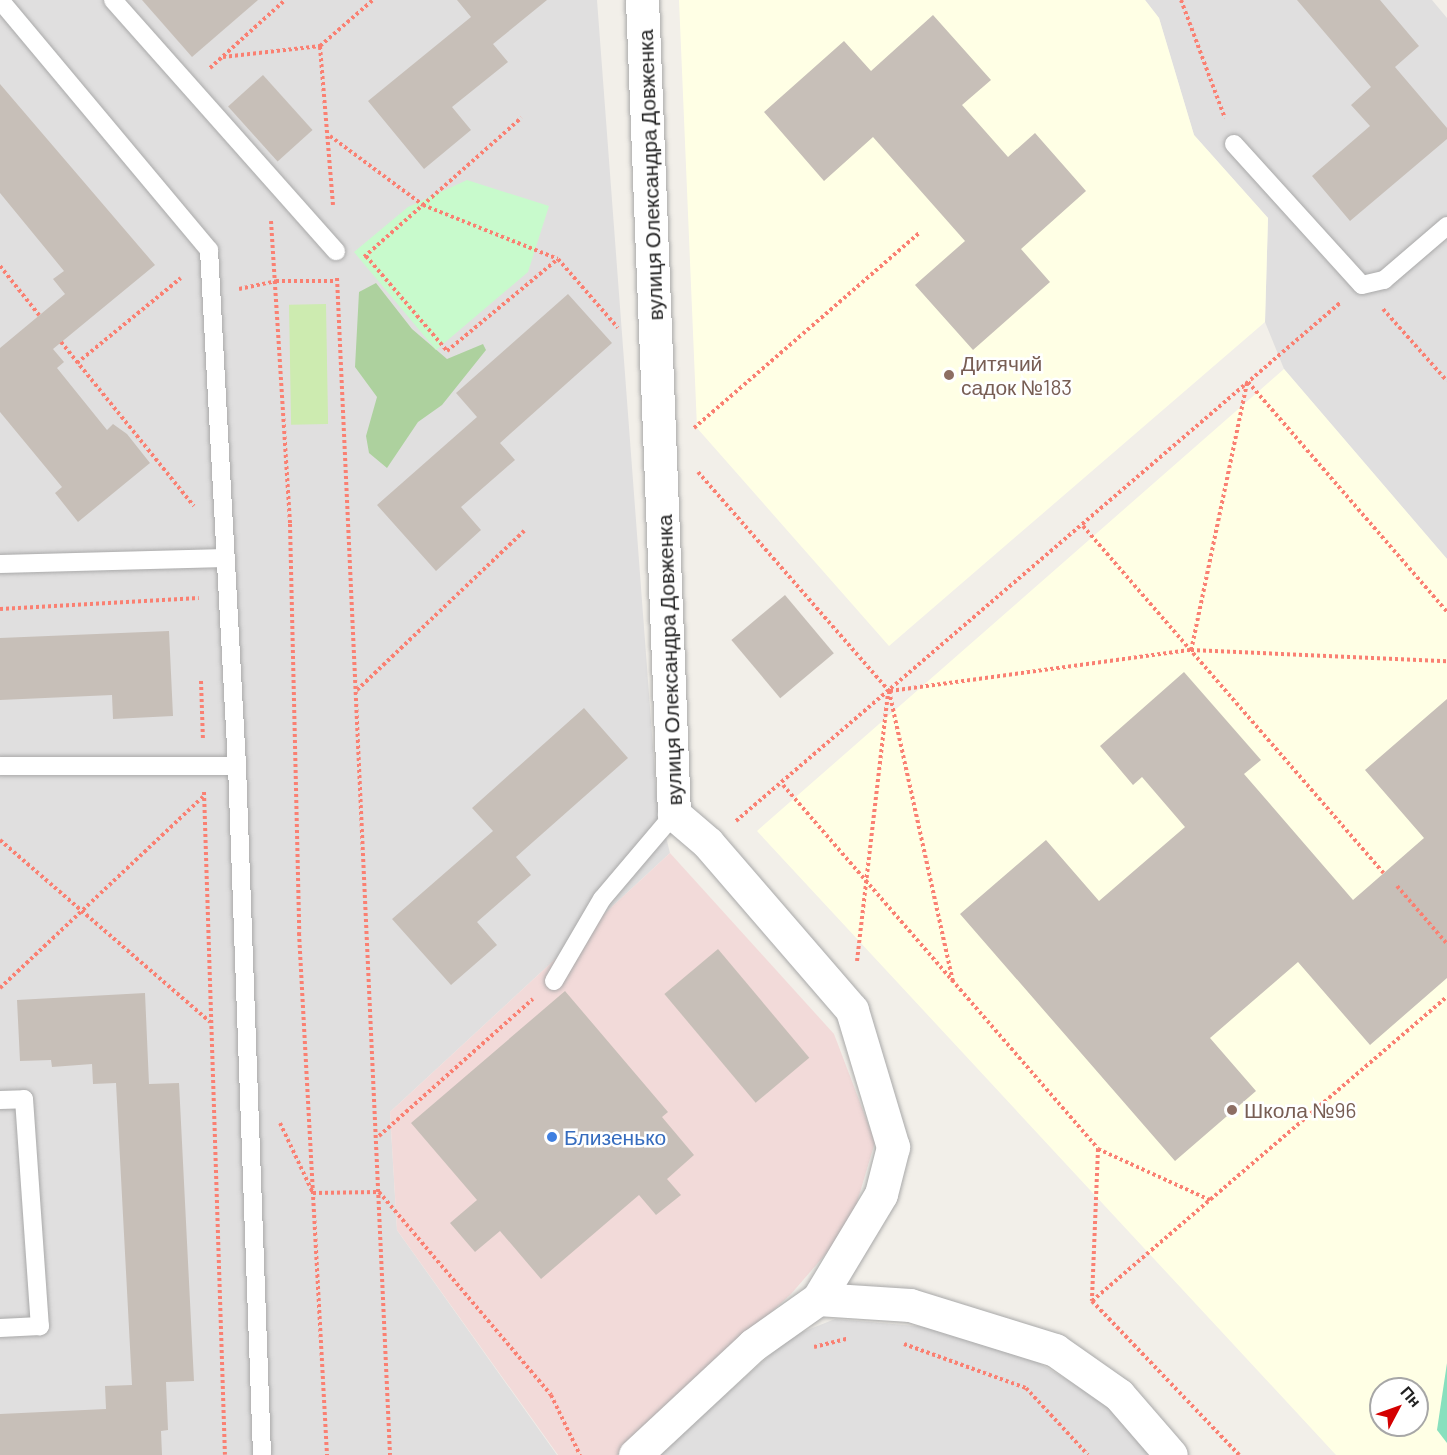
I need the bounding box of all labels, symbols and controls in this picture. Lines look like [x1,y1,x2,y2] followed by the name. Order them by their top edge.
[632,29,668,321] street label: вулиця Олександра Довженка
[961,350,1072,400] place label: Дитячий садок №183
[942,368,956,382] marker: Дитячий садок №183
[651,514,687,806] street label: вулиця Олександра Довженка
[1244,1097,1356,1123] place label: Школа №96
[1225,1103,1239,1117] marker: Школа №96
[564,1124,666,1150] place label: Близенько
[545,1130,559,1144] marker: Близенько
[1369,1377,1429,1437] north arrow
[1397,1382,1426,1410] text: Пн

